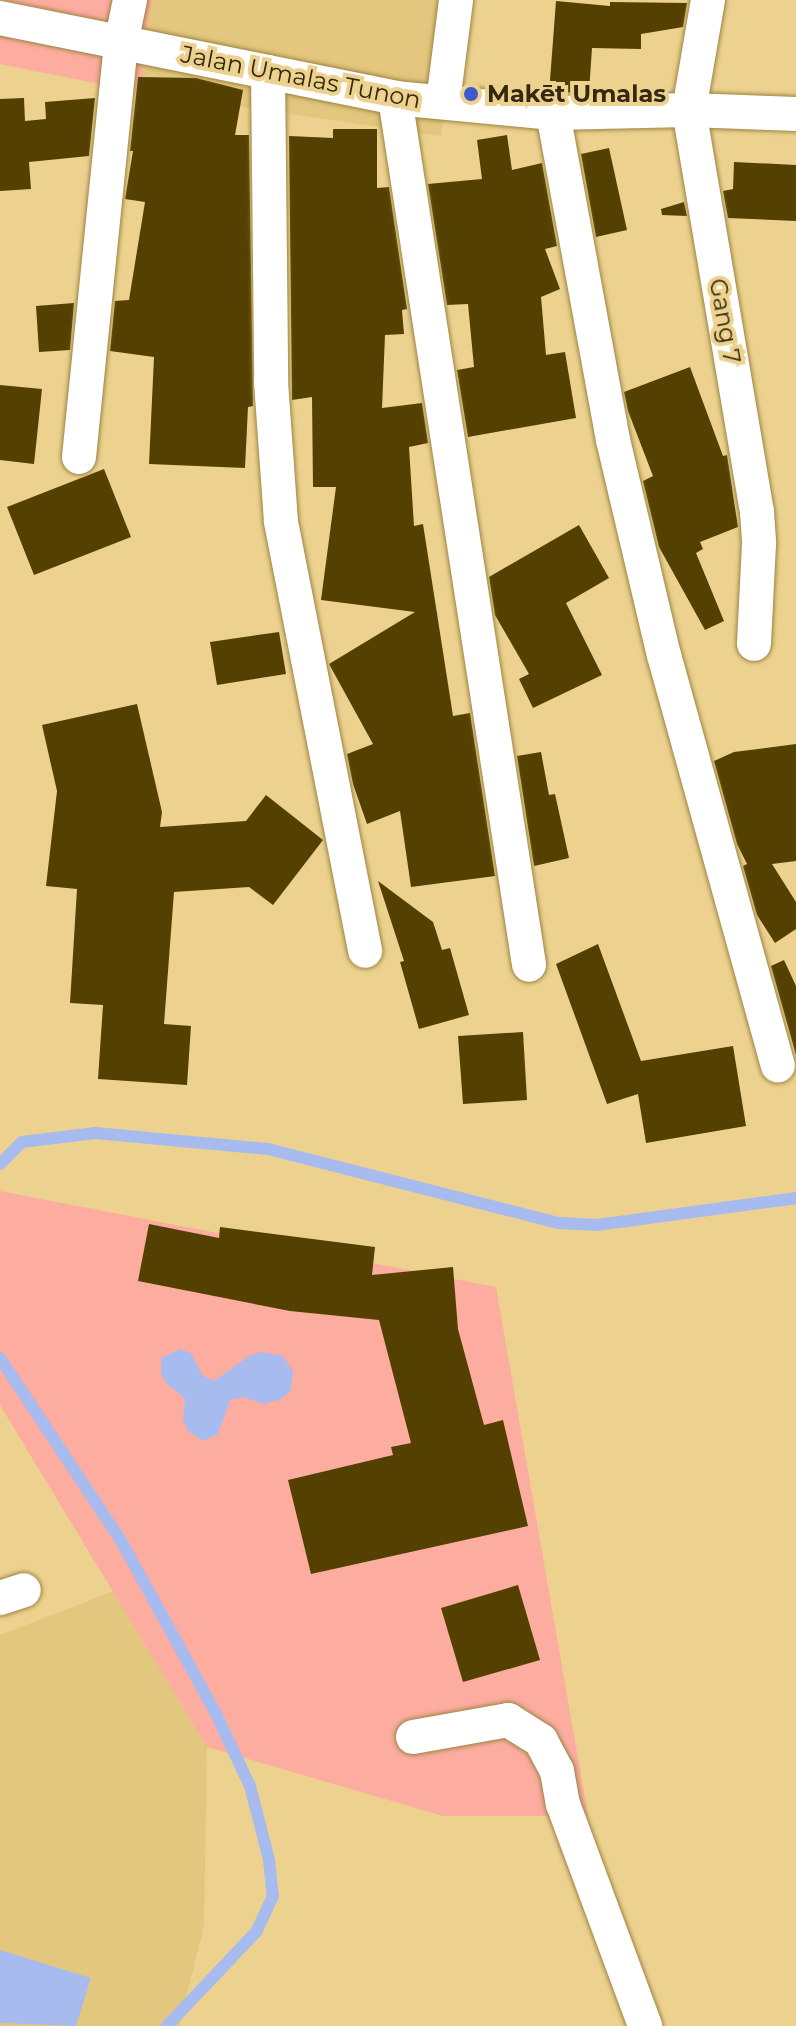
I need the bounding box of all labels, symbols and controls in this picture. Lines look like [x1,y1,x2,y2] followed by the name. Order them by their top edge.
[179,40,423,114] street label: Jalan Umalas Tunon
[487,80,666,108] place label: Makēt Umalas
[462,85,480,103] marker: Makēt Umalas
[703,276,747,366] street label: Gang 7

